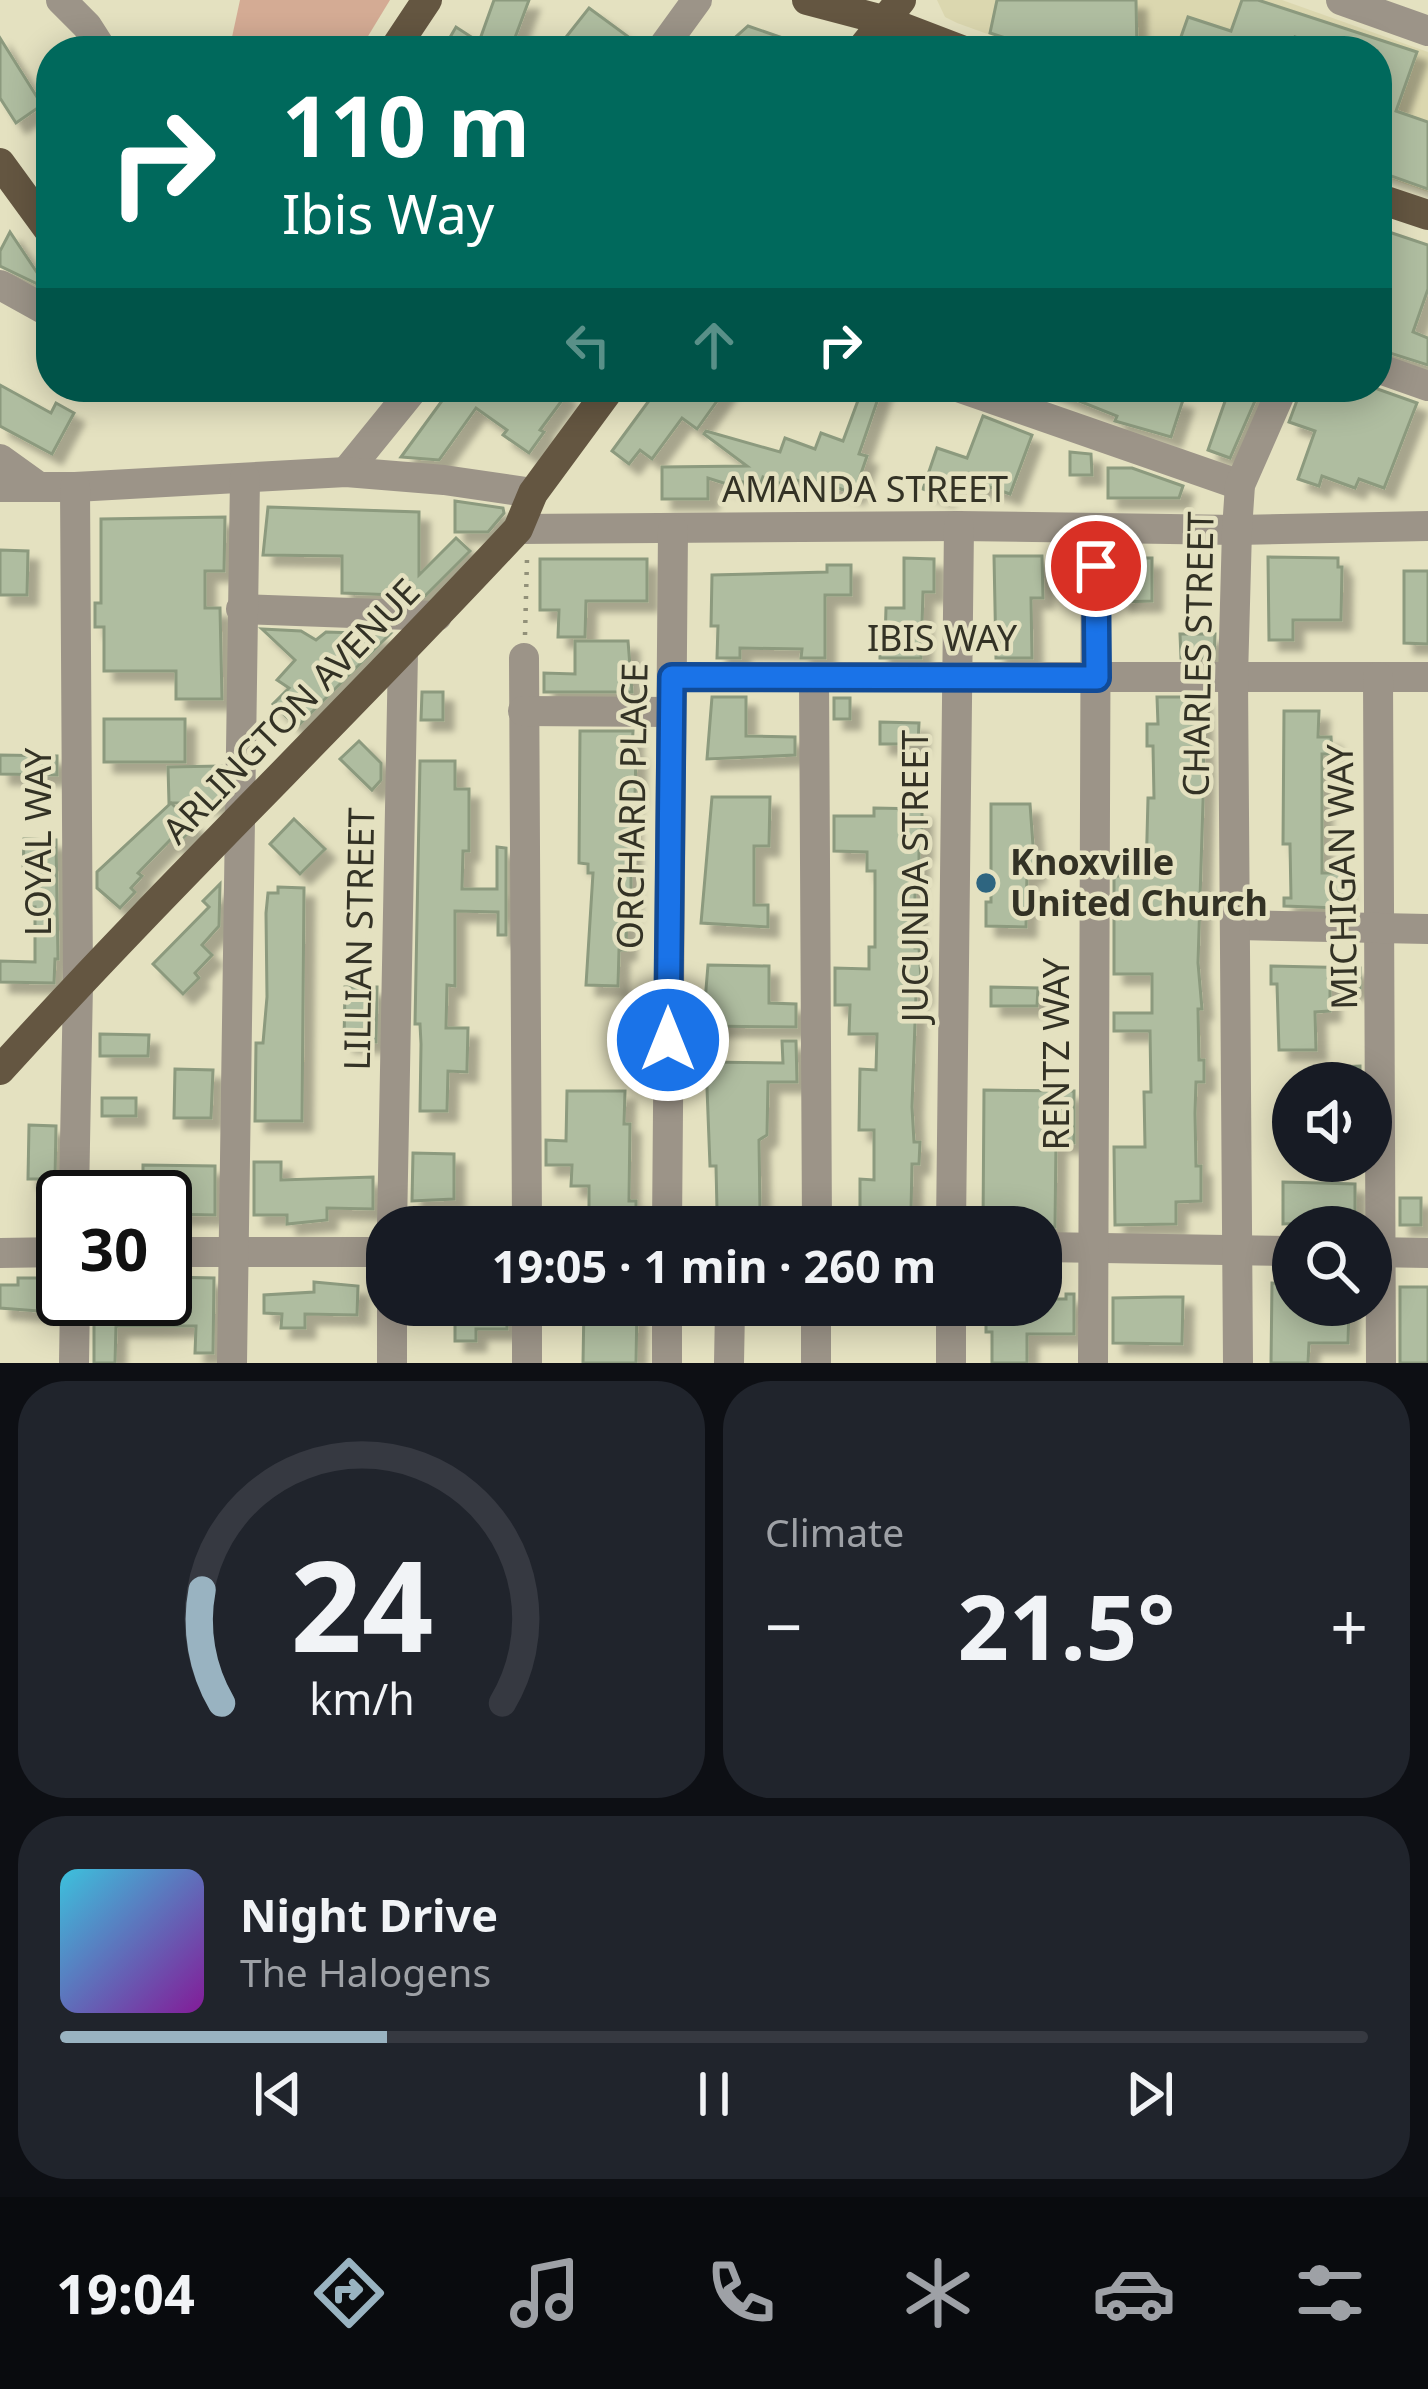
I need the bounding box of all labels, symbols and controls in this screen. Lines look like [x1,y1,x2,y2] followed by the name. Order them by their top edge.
[282,67,530,182] text: 110 m
[84,84,240,240] icon: right
[282,176,494,250] text: Ibis Way
[555,312,621,378] icon: left
[681,312,747,378] icon: ahead
[807,312,873,378] icon: right
[722,464,1008,513] street label: AMANDA STREET
[1171,511,1224,797] street label: CHARLES STREET
[1045,515,1147,617] pin
[1063,533,1129,599] icon: arrive
[151,567,430,854] street label: ARLINGTON AVENUE
[867,613,1018,662] street label: IBIS WAY
[605,662,658,950] street label: ORCHARD PLACE
[890,730,939,1025] street label: JUCUNDA STREET
[1315,743,1368,1010] street label: MICHIGAN WAY
[13,747,62,936] street label: LOYAL WAY
[332,807,385,1071] street label: LILLIAN STREET
[1010,837,1268,927] place label: Knoxville United Church
[973,870,999,896] marker: Knoxville United Church
[1031,957,1080,1151] street label: RENTZ WAY
[605,977,731,1103] position arrow
[1272,1062,1392,1326] map controls
[1272,1062,1392,1182] button: sound
[36,1170,192,1326] speed limit sign: 30
[1272,1206,1392,1326] button: search
[492,1235,936,1296] text: 19:05 · 1 min · 260 m
[765,1505,904,1558] text: Climate
[290,1519,433,1689] text: 24
[958,1564,1175,1686] text: 21.5°
[765,1580,803,1670] text: −
[1330,1580,1368,1670] text: +
[309,1668,414,1727] text: km/h
[240,1884,498,1945] text: Night Drive
[240,1945,491,1998] text: The Halogens
[245,2061,311,2127] icon: previous
[681,2061,747,2127] icon: pause
[1117,2061,1183,2127] icon: next
[307,2251,391,2335] icon: directions
[503,2251,587,2335] icon: music
[699,2251,783,2335] icon: phone
[896,2251,980,2335] icon: climate
[1092,2251,1176,2335] icon: car
[1288,2251,1372,2335] icon: filters
[56,2256,195,2330] text: 19:04

